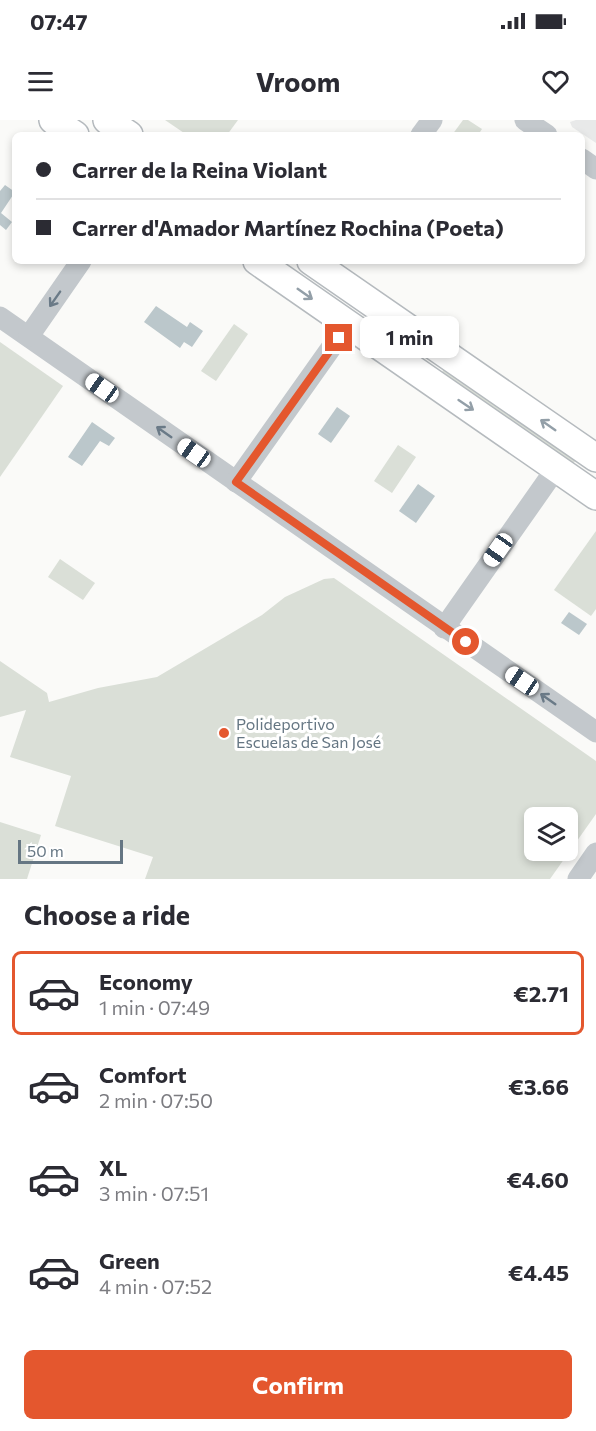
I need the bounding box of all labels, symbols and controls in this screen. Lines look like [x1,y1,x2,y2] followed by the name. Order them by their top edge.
[30,8,87,35] text: 07:47
[24,65,57,98] icon: menu
[256,65,340,98] text: Vroom
[539,65,572,98] icon: heart
[72,156,327,183] text: Carrer de la Reina Violant
[72,214,504,241] text: Carrer d'Amador Martínez Rochina (Poeta)
[296,288,313,300] one-way arrow
[49,290,61,306] one-way arrow
[360,317,459,359] callout: 1 min
[325,324,352,351] route end
[386,325,433,349] text: 1 min
[82,370,122,406] car
[457,399,473,411] one-way arrow
[540,419,557,431] one-way arrow
[156,426,172,438] one-way arrow
[174,435,214,471] car
[480,530,516,570] car
[452,628,479,655] route start
[502,663,542,699] car
[540,693,556,705] one-way arrow
[236,714,381,751] place label: Polideportivo Escuelas de San José
[217,726,231,740] marker: Polideportivo Escuelas de San José
[524,807,578,861] map controls
[524,807,578,861] button: layers
[18,837,123,864] scale bar
[27,841,64,860] text: 50 m
[24,898,190,931] text: Choose a ride
[27,966,81,1020] icon: car
[99,968,193,995] text: Economy
[513,980,569,1007] text: €2.71
[99,995,210,1019] text: 1 min · 07:49
[27,1059,81,1113] icon: car
[99,1061,187,1088] text: Comfort
[508,1073,569,1100] text: €3.66
[99,1088,213,1112] text: 2 min · 07:50
[27,1152,81,1206] icon: car
[99,1154,127,1181] text: XL
[506,1166,569,1193] text: €4.60
[99,1181,209,1205] text: 3 min · 07:51
[27,1245,81,1299] icon: car
[99,1247,160,1274] text: Green
[508,1259,569,1286] text: €4.45
[99,1274,212,1298] text: 4 min · 07:52
[24,1350,572,1419] button: Confirm

